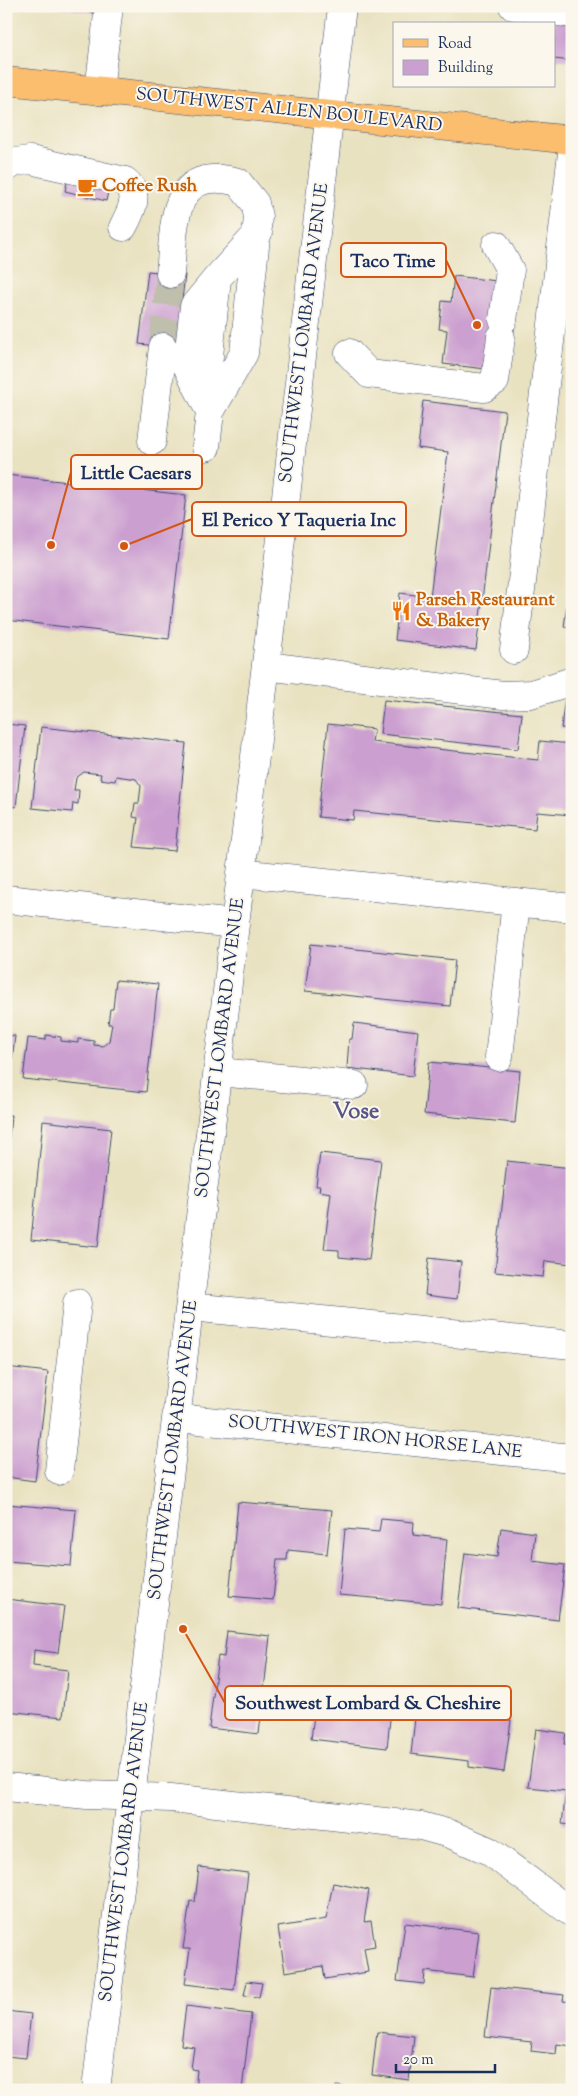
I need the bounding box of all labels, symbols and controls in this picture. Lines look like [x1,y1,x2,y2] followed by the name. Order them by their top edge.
[393,22,556,88] legend
[438,34,472,55] text: Road
[438,58,493,79] text: Building
[135,82,443,140] street label: SOUTHWEST ALLEN BOULEVARD
[102,174,198,200] place label: Coffee Rush
[76,176,98,198] cafe icon: Coffee Rush
[274,181,336,484] street label: SOUTHWEST LOMBARD AVENUE
[341,243,446,277] callout: Taco Time
[350,249,436,276] text: Taco Time
[71,455,202,489] callout: Little Caesars
[81,461,192,488] text: Little Caesars
[192,502,406,536] callout: El Perico Y Taqueria Inc
[202,508,397,535] text: El Perico Y Taqueria Inc
[416,588,555,635] place label: Parseh Restaurant & Bakery
[390,600,412,622] restaurant icon: Parseh Restaurant & Bakery
[190,896,252,1199] street label: SOUTHWEST LOMBARD AVENUE
[333,1097,379,1129] district label: Vose
[143,1298,205,1601] street label: SOUTHWEST LOMBARD AVENUE
[227,1410,524,1466] street label: SOUTHWEST IRON HORSE LANE
[225,1686,511,1720] callout: Southwest Lombard & Cheshire
[235,1691,501,1718] text: Southwest Lombard & Cheshire
[94,1700,156,2003] street label: SOUTHWEST LOMBARD AVENUE
[396,2041,494,2073] scale bar
[403,2050,434,2071] text: 20 m

